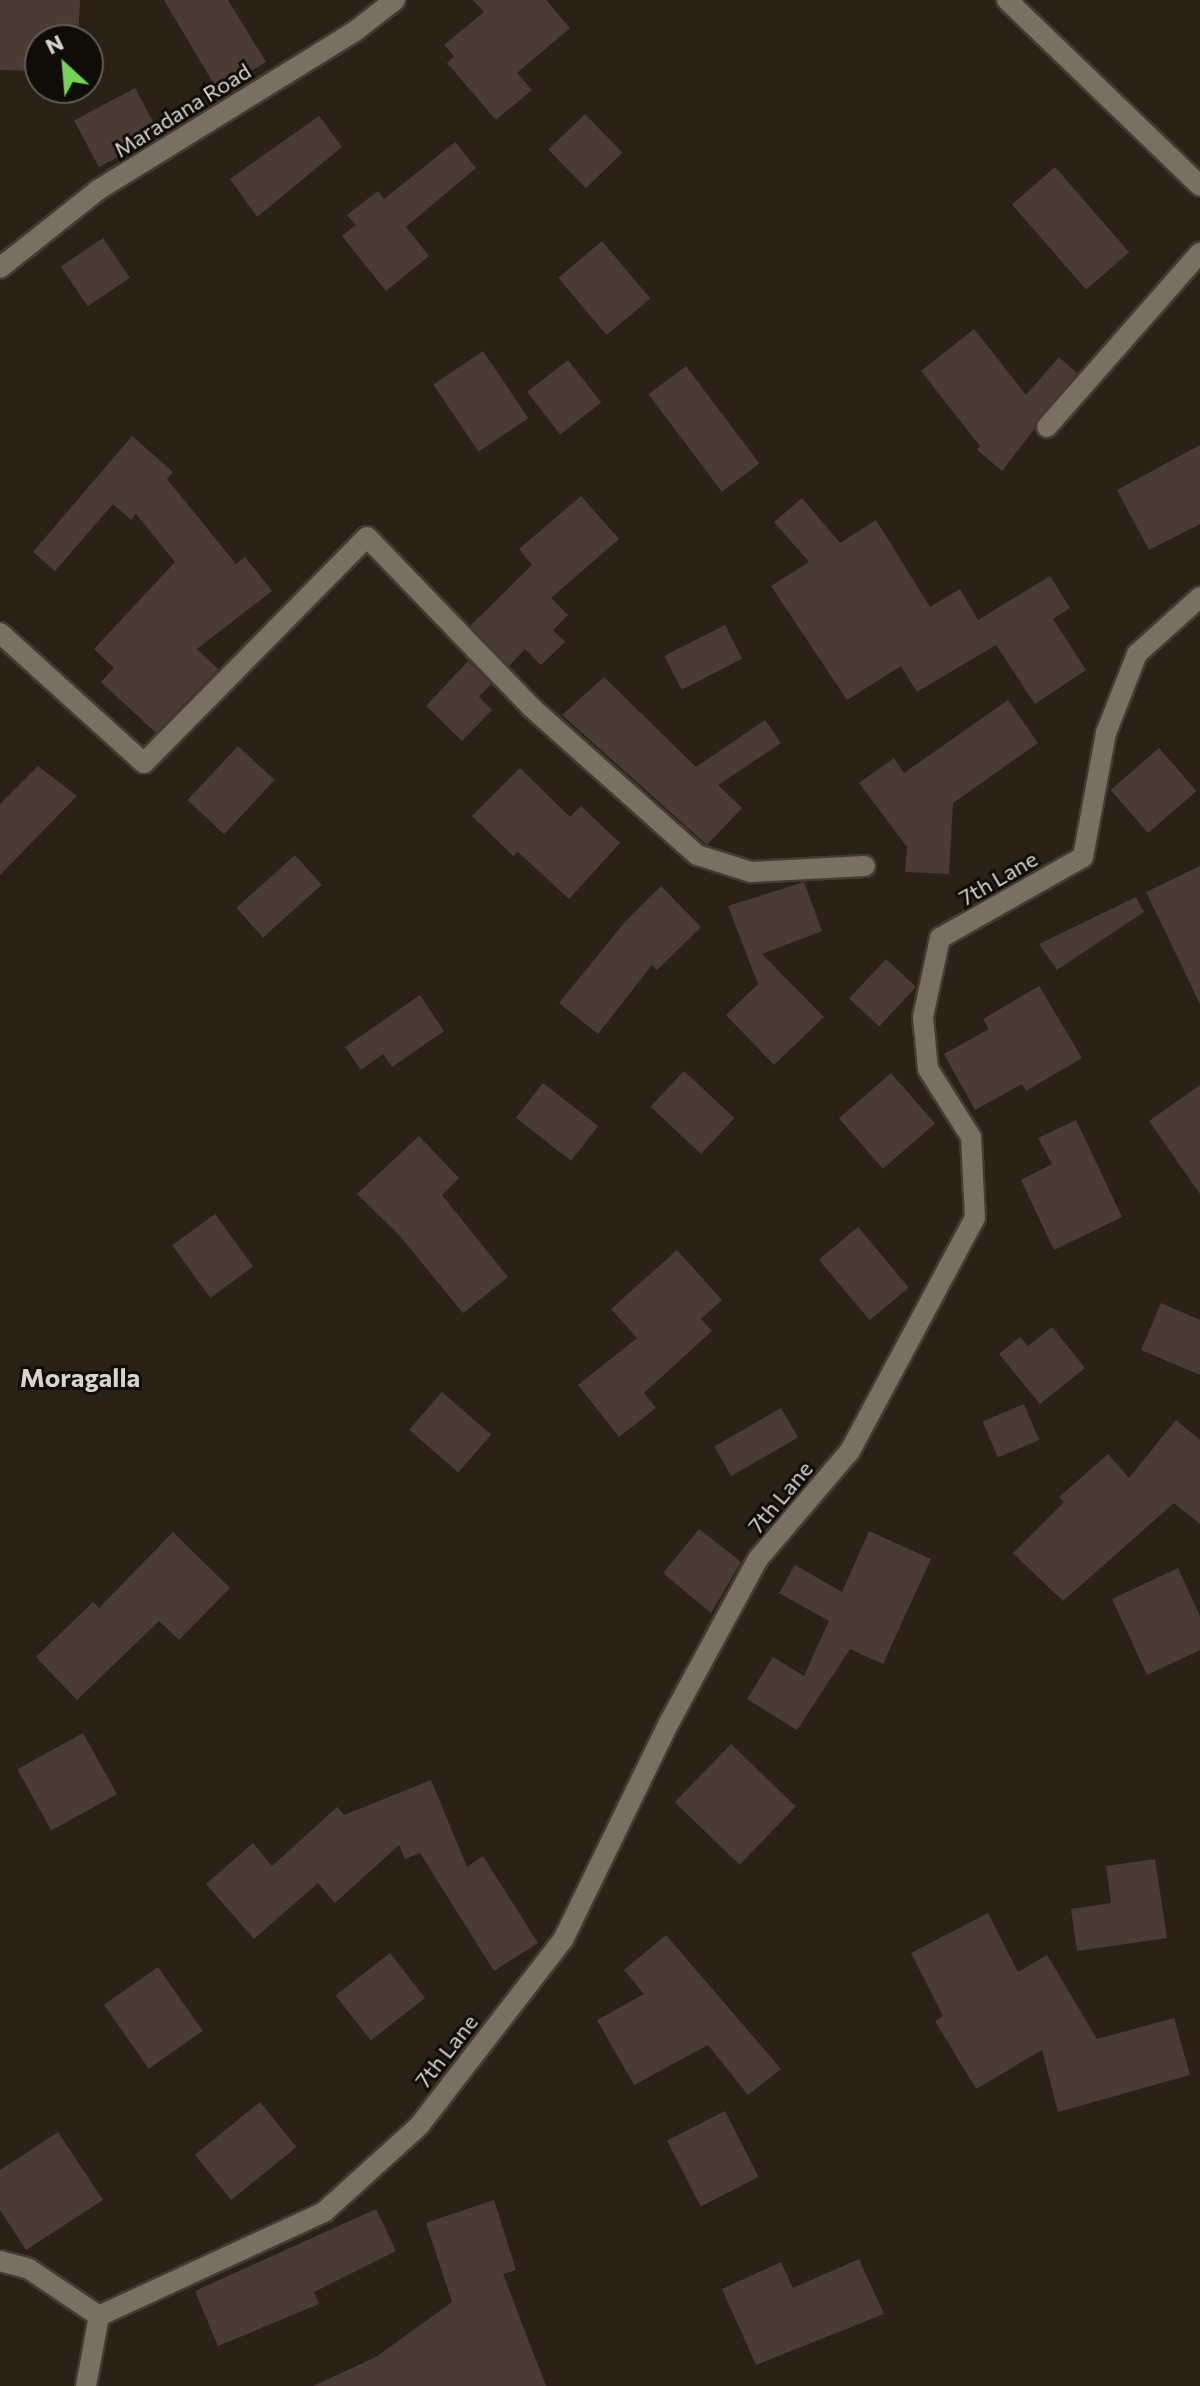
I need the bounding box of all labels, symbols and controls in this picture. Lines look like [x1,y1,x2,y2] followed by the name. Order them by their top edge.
[24,24,104,104] north arrow
[41,28,67,60] text: N
[109,57,255,163] street label: Maradana Road
[954,845,1042,911] street label: 7th Lane
[20,1361,140,1393] district label: Moragalla
[742,1456,818,1538] street label: 7th Lane
[409,2009,483,2093] street label: 7th Lane

